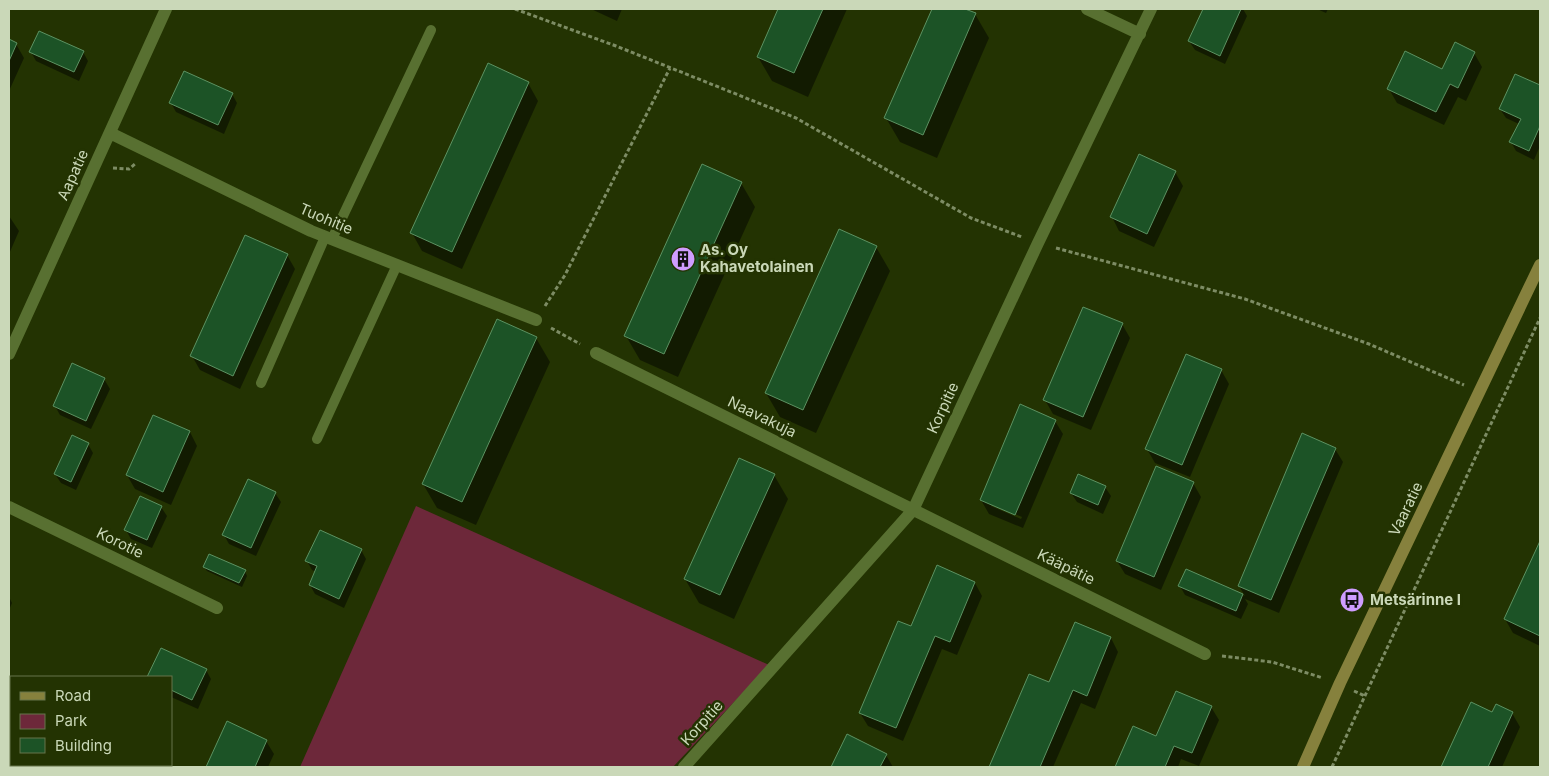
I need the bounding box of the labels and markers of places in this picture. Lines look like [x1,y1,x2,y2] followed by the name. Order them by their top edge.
[700,240,814,276] place label: As. Oy Kahavetolainen
[670,246,696,272] building icon: As. Oy Kahavetolainen
[1339,587,1365,613] bus stop icon: Metsärinne I
[1370,590,1461,609] place label: Metsärinne I

